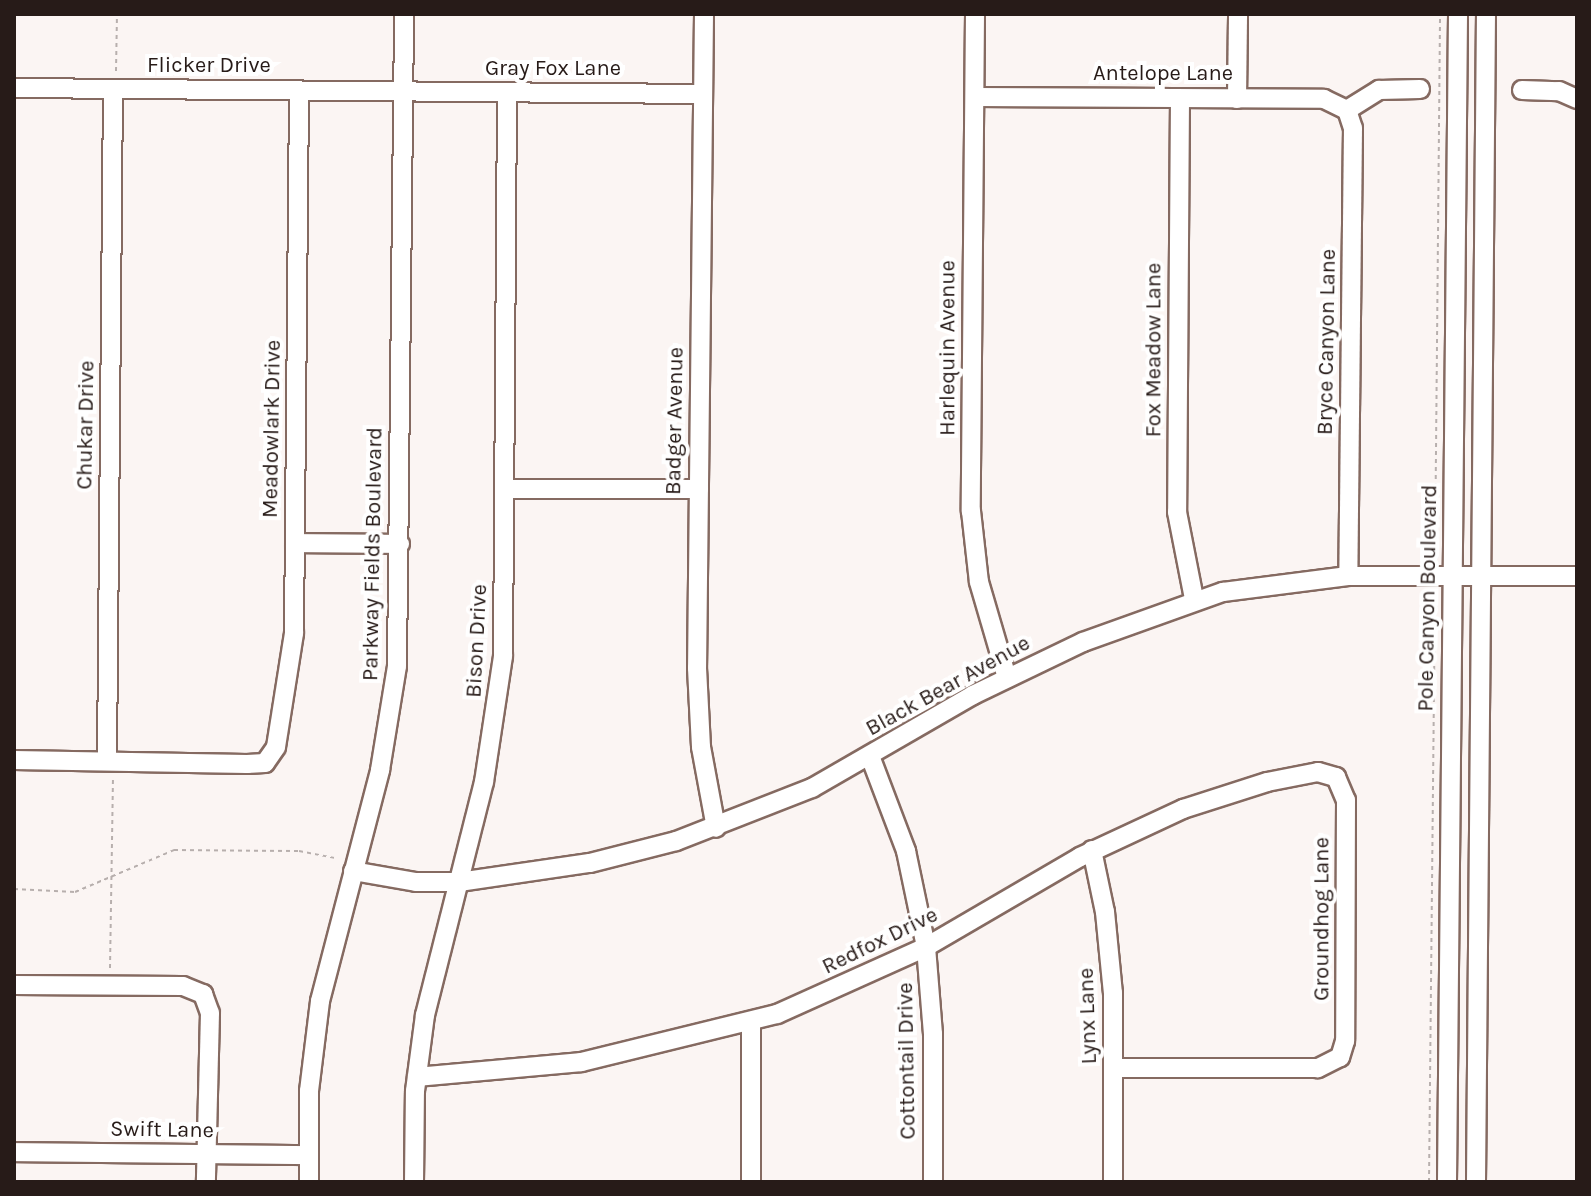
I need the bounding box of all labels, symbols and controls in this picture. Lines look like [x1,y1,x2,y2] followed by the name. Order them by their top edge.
[147,53,271,79] street label: Flicker Drive
[485,56,621,82] street label: Gray Fox Lane
[1093,61,1233,87] street label: Antelope Lane
[1312,249,1342,435] street label: Bryce Canyon Lane
[935,260,961,436] street label: Harlequin Avenue
[1141,263,1167,437] street label: Fox Meadow Lane
[257,340,287,518] street label: Meadowlark Drive
[661,347,689,495] street label: Badger Avenue
[72,360,100,490] street label: Chukar Drive
[358,427,388,681] street label: Parkway Fields Boulevard
[1413,484,1443,712] street label: Pole Canyon Boulevard
[461,584,493,698] street label: Bison Drive
[861,630,1035,742] street label: Black Bear Avenue
[1309,837,1335,1001] street label: Groundhog Lane
[818,902,942,980] street label: Redfox Drive
[1073,967,1103,1065] street label: Lynx Lane
[892,982,922,1140] street label: Cottontail Drive
[110,1116,214,1144] street label: Swift Lane

